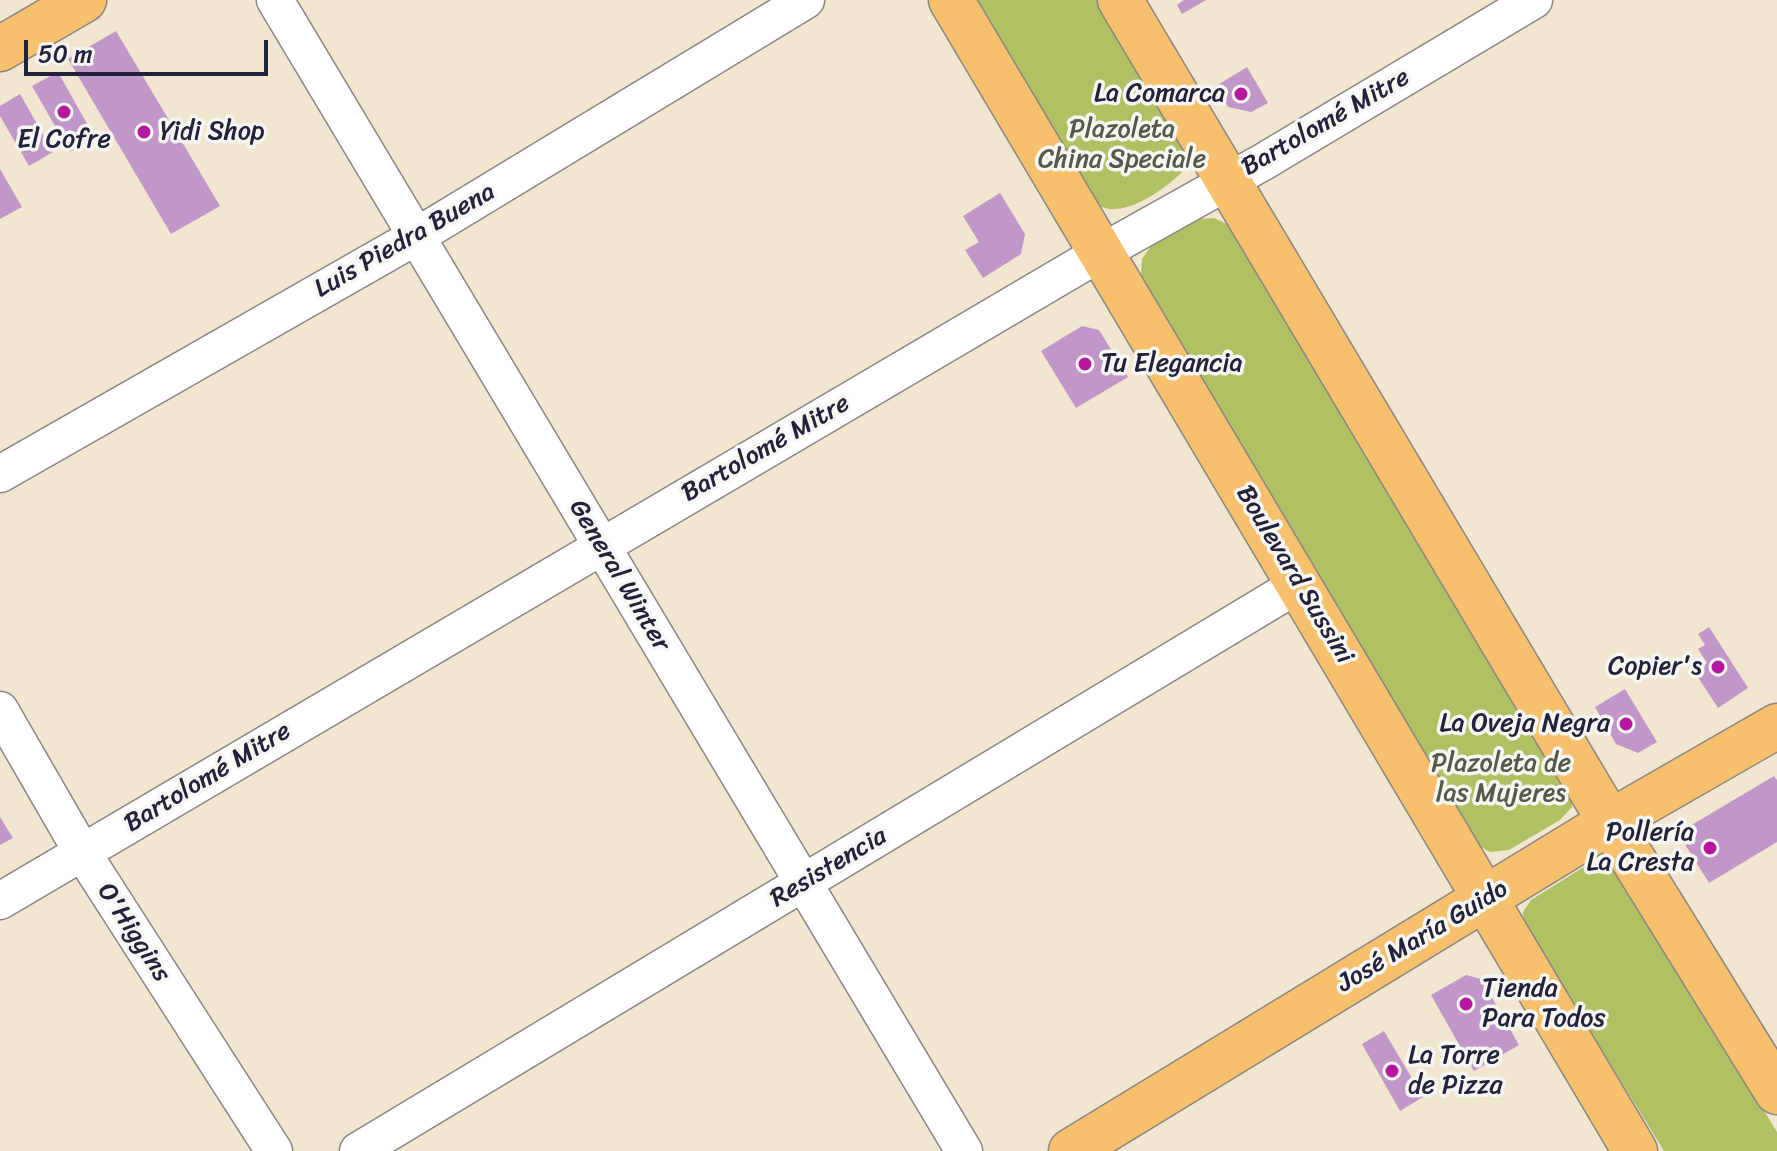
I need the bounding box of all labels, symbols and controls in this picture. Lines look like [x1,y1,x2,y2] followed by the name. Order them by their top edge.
[28,24,272,74] scale bar
[38,33,93,75] text: 50 m
[1236,62,1416,184] street label: Bartolomé Mitre
[1094,78,1225,110] place label: La Comarca
[1232,85,1250,103] marker: La Comarca
[55,103,73,121] marker: El Cofre
[1038,114,1206,176] park label: Plazoleta China Speciale
[160,116,265,148] place label: Yidi Shop
[135,123,153,141] marker: Yidi Shop
[17,124,111,156] place label: El Cofre
[309,177,501,305] street label: Luis Piedra Buena
[1101,348,1243,380] place label: Tu Elegancia
[1076,355,1094,373] marker: Tu Elegancia
[676,388,856,510] street label: Bartolomé Mitre
[1229,480,1359,670] street label: Boulevard Sussini
[561,494,677,658] street label: General Winter
[1608,651,1702,683] place label: Copier's
[1709,658,1727,676] marker: Copier's
[1439,708,1610,740] place label: La Oveja Negra
[1617,715,1635,733] marker: La Oveja Negra
[119,716,297,840] street label: Bartolomé Mitre
[1431,748,1571,810] park label: Plazoleta de las Mujeres
[1586,817,1694,878] place label: Pollería La Cresta
[765,821,893,915] street label: Resistencia
[1701,839,1719,857] marker: Pollería La Cresta
[1332,874,1514,1000] street label: José María Guido
[89,878,177,988] street label: O'Higgins
[1482,973,1605,1034] place label: Tienda Para Todos
[1457,995,1475,1013] marker: Tienda Para Todos
[1408,1040,1503,1102] place label: La Torre de Pizza
[1383,1062,1401,1080] marker: La Torre de Pizza

